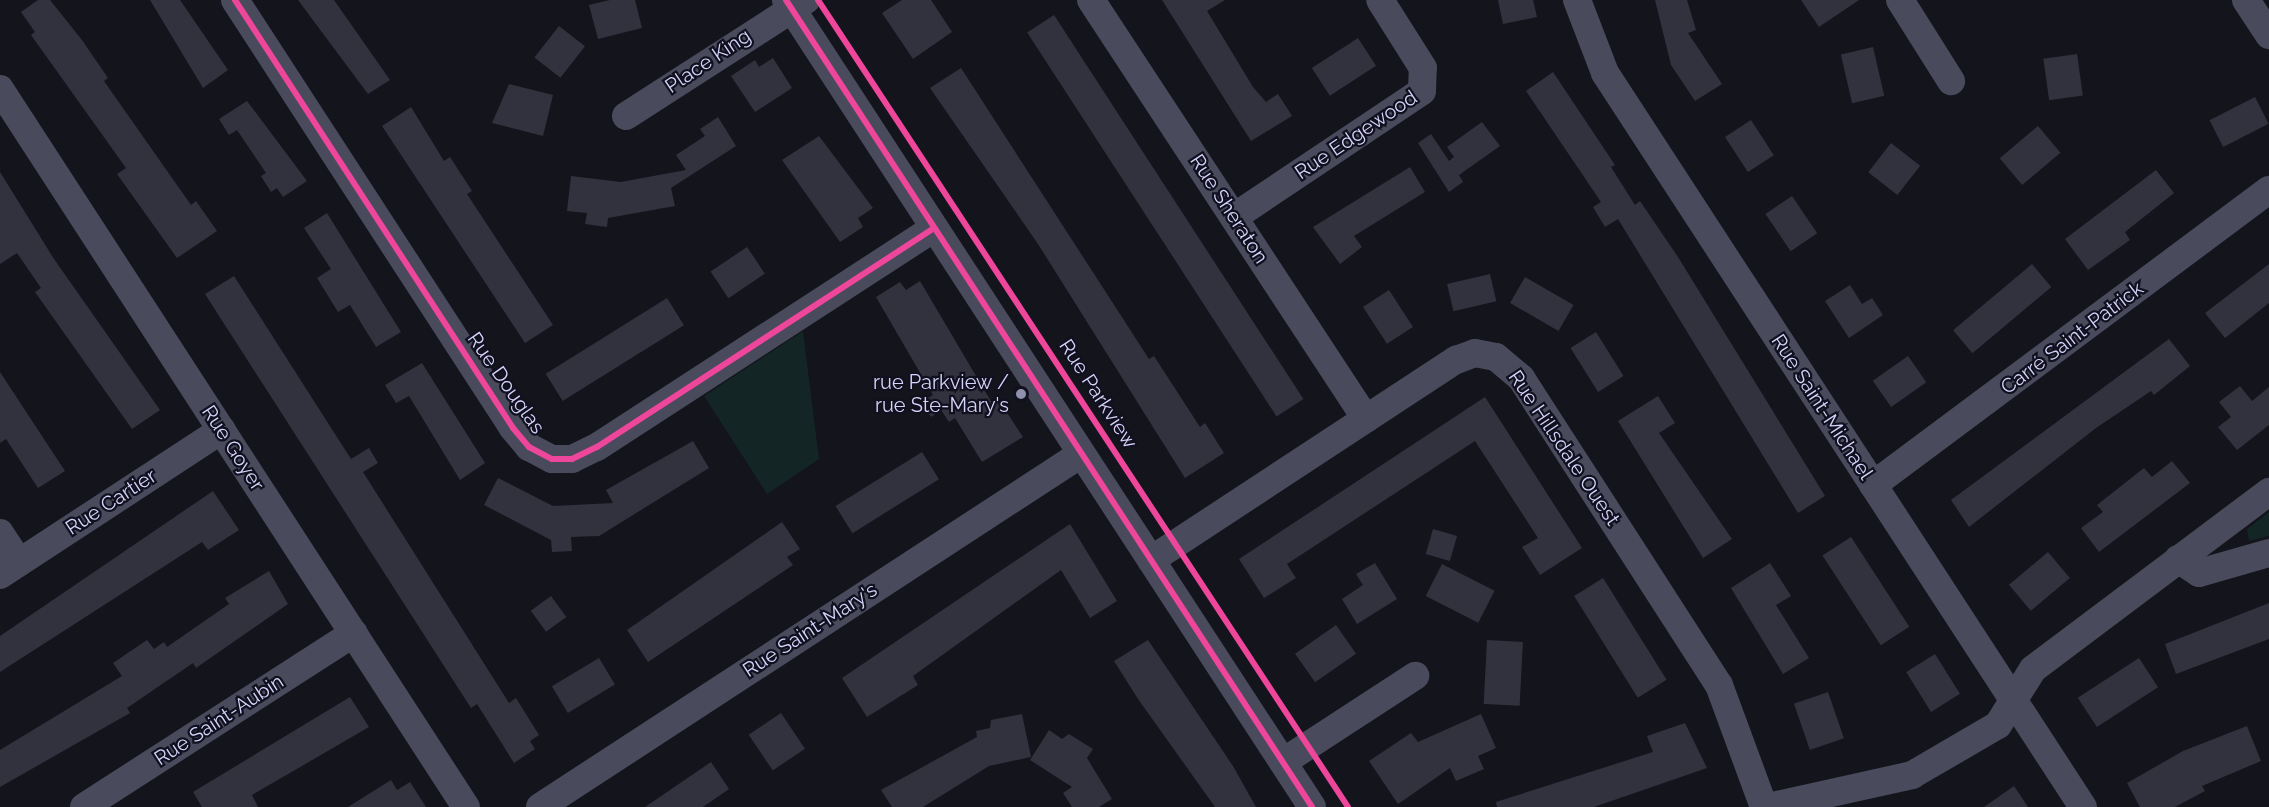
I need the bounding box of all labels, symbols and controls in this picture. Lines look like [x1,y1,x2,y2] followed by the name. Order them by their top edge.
[661,24,755,98] street label: Place King
[1290,85,1422,185] street label: Rue Edgewood
[1185,150,1273,268] street label: Rue Sheraton
[1996,277,2148,399] street label: Carré Saint-Patrick
[462,328,550,438] street label: Rue Douglas
[1766,330,1878,484] street label: Rue Saint-Michael
[1054,335,1142,453] street label: Rue Parkview
[1503,366,1625,530] street label: Rue Hillsdale Ouest
[872,371,1009,418] place label: rue Parkview / rue Ste-Mary's
[1014,387,1028,401] marker: rue Parkview / rue Ste-Mary's
[197,401,269,495] street label: Rue Goyer
[61,464,161,540] street label: Rue Cartier
[738,578,882,682] street label: Rue Saint-Mary's
[150,669,288,771] street label: Rue Saint-Aubin

